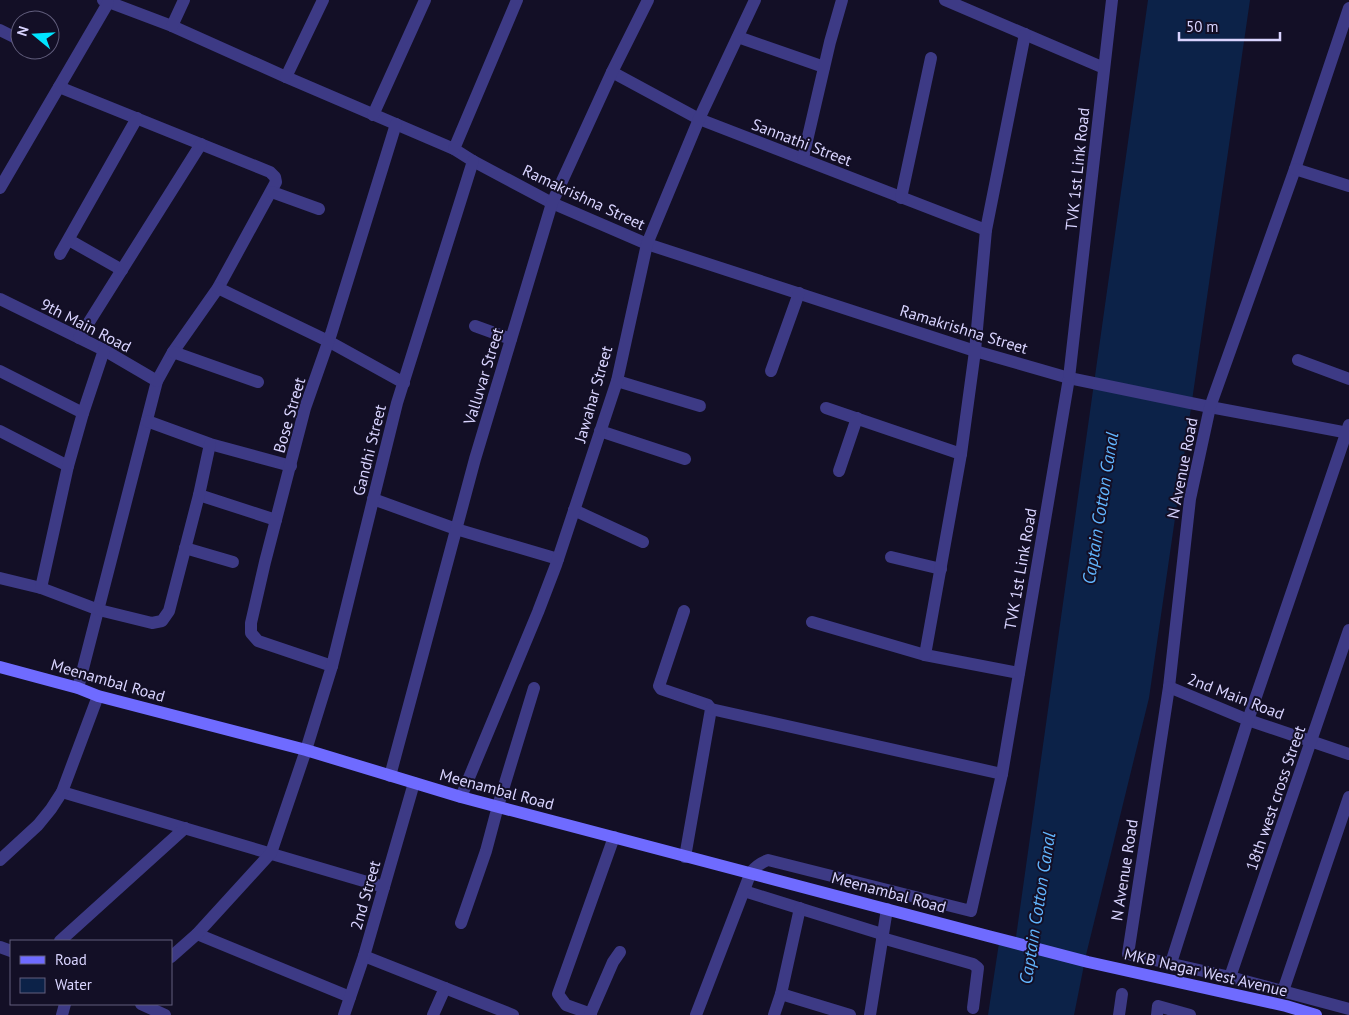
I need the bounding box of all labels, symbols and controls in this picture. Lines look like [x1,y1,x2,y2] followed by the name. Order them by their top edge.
[10,10,60,60] north arrow
[1179,10,1280,42] scale bar
[1186,17,1219,36] text: 50 m
[13,24,33,38] text: N
[1061,107,1093,231] street label: TVK 1st Link Road
[749,114,855,170] street label: Sannathi Street
[520,160,649,234] street label: Ramakrishna Street
[37,294,135,356] street label: 9th Main Road
[898,300,1031,358] street label: Ramakrishna Street
[458,325,507,428] street label: Valluvar Street
[569,343,616,446] street label: Jawahar Street
[269,374,310,455] street label: Bose Street
[348,402,390,498] street label: Gandhi Street
[1162,416,1202,520] street label: N Avenue Road
[1077,430,1123,586] water label: Captain Cotton Canal
[999,507,1041,631] street label: TVK 1st Link Road
[49,654,167,706] street label: Meenambal Road
[1185,668,1287,724] street label: 2nd Main Road
[1241,722,1309,873] street label: 18th west cross Street
[438,764,556,814] street label: Meenambal Road
[1106,818,1142,922] street label: N Avenue Road
[1014,830,1060,986] water label: Captain Cotton Canal
[346,857,385,932] street label: 2nd Street
[830,867,948,917] street label: Meenambal Road
[10,940,172,1005] legend
[1122,943,1290,1001] street label: MKB Nagar West Avenue
[55,950,87,969] text: Road
[55,975,92,994] text: Water

